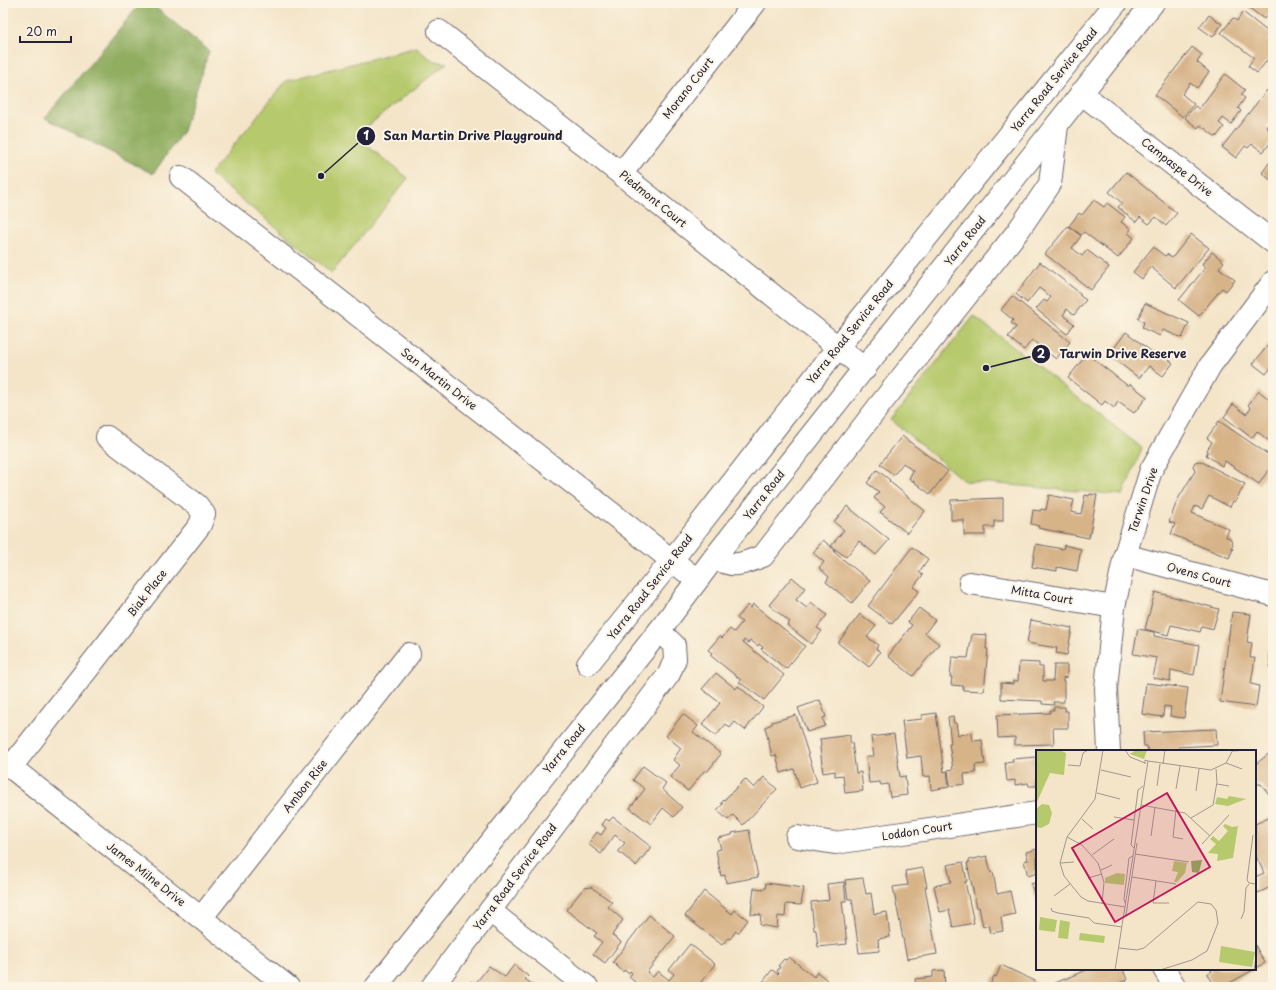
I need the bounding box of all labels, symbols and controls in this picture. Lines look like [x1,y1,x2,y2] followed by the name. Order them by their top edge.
[20,18,71,44] scale bar
[26,22,57,40] text: 20 m
[1006,24,1101,136] street label: Yarra Road Service Road
[658,53,718,122] street label: Morano Court
[356,124,570,148] callout: San Martin Drive Playground
[363,126,369,144] text: 1
[384,126,563,144] text: San Martin Drive Playground
[1138,133,1217,200] street label: Campaspe Drive
[616,166,691,232] street label: Piedmont Court
[940,212,990,269] street label: Yarra Road
[802,276,897,388] street label: Yarra Road Service Road
[1031,342,1195,366] callout: Tarwin Drive Reserve
[398,343,481,414] street label: San Martin Drive
[1037,344,1046,362] text: 2
[1059,344,1187,362] text: Tarwin Drive Reserve
[1123,465,1162,535] street label: Tarwin Drive
[739,466,789,523] street label: Yarra Road
[603,530,696,643] street label: Yarra Road Service Road
[1165,558,1234,591] street label: Ovens Court
[123,565,171,620] street label: Biak Place
[1010,581,1075,608] street label: Mitta Court
[538,720,589,777] street label: Yarra Road
[1036,750,1256,970] inset map
[278,755,331,816] street label: Ambon Rise
[881,816,954,844] street label: Loddon Court
[469,820,561,934] street label: Yarra Road Service Road
[103,837,190,910] street label: James Milne Drive

